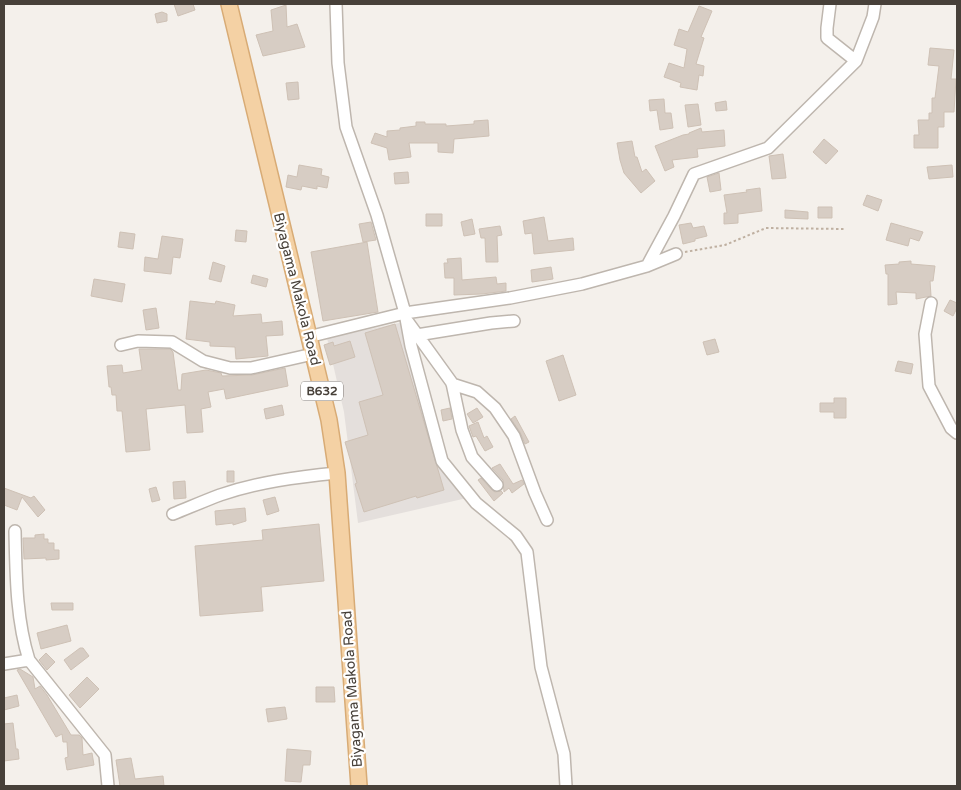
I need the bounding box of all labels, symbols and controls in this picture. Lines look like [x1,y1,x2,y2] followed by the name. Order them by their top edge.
[270,211,324,367] street label: Biyagama Makola Road
[301,382,343,401] road number: B632
[338,610,366,768] street label: Biyagama Makola Road

